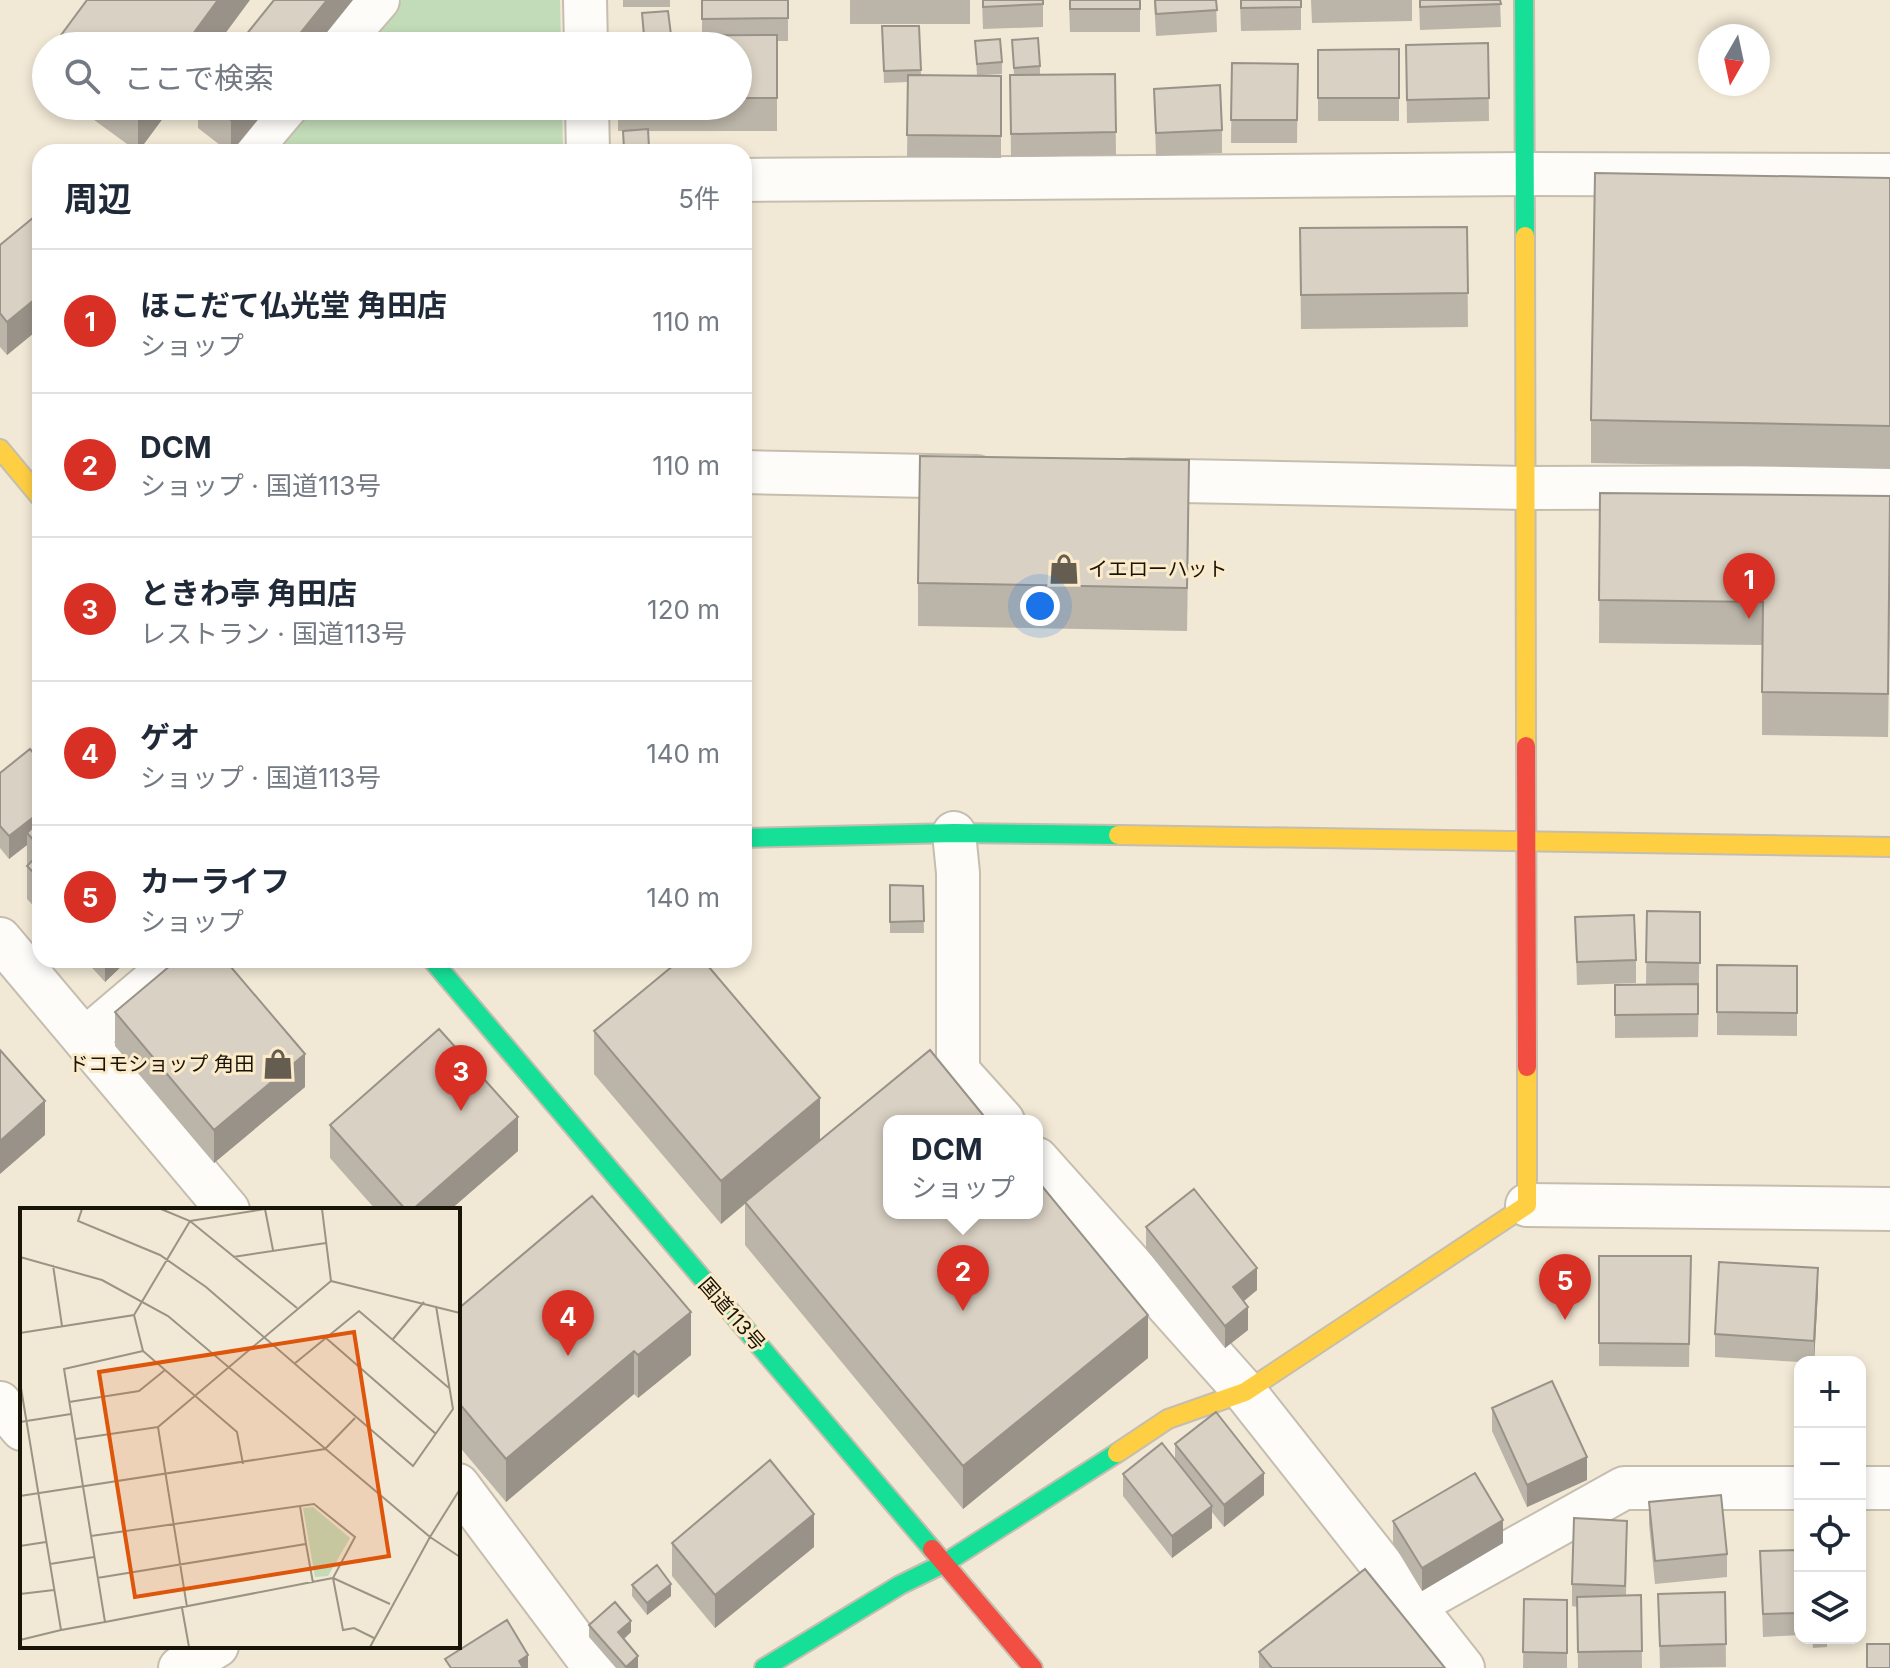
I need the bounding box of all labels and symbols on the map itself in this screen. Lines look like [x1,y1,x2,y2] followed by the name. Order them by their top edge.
[1698,24,1770,96] north arrow
[1047,552,1081,586] shop icon: イエローハット
[1723,553,1775,619] pin: 1
[1088,557,1227,581] place label: イエローハット
[1020,586,1060,626] your location
[435,1045,487,1111] pin: 3
[261,1047,295,1081] shop icon: ドコモショップ 角田
[68,1052,254,1076] place label: ドコモショップ 角田
[20,1208,460,1648] inset map
[937,1245,989,1311] pin: 2
[1539,1254,1591,1320] pin: 5
[694,1273,770,1355] street label: 国道113号
[542,1290,594,1356] pin: 4

